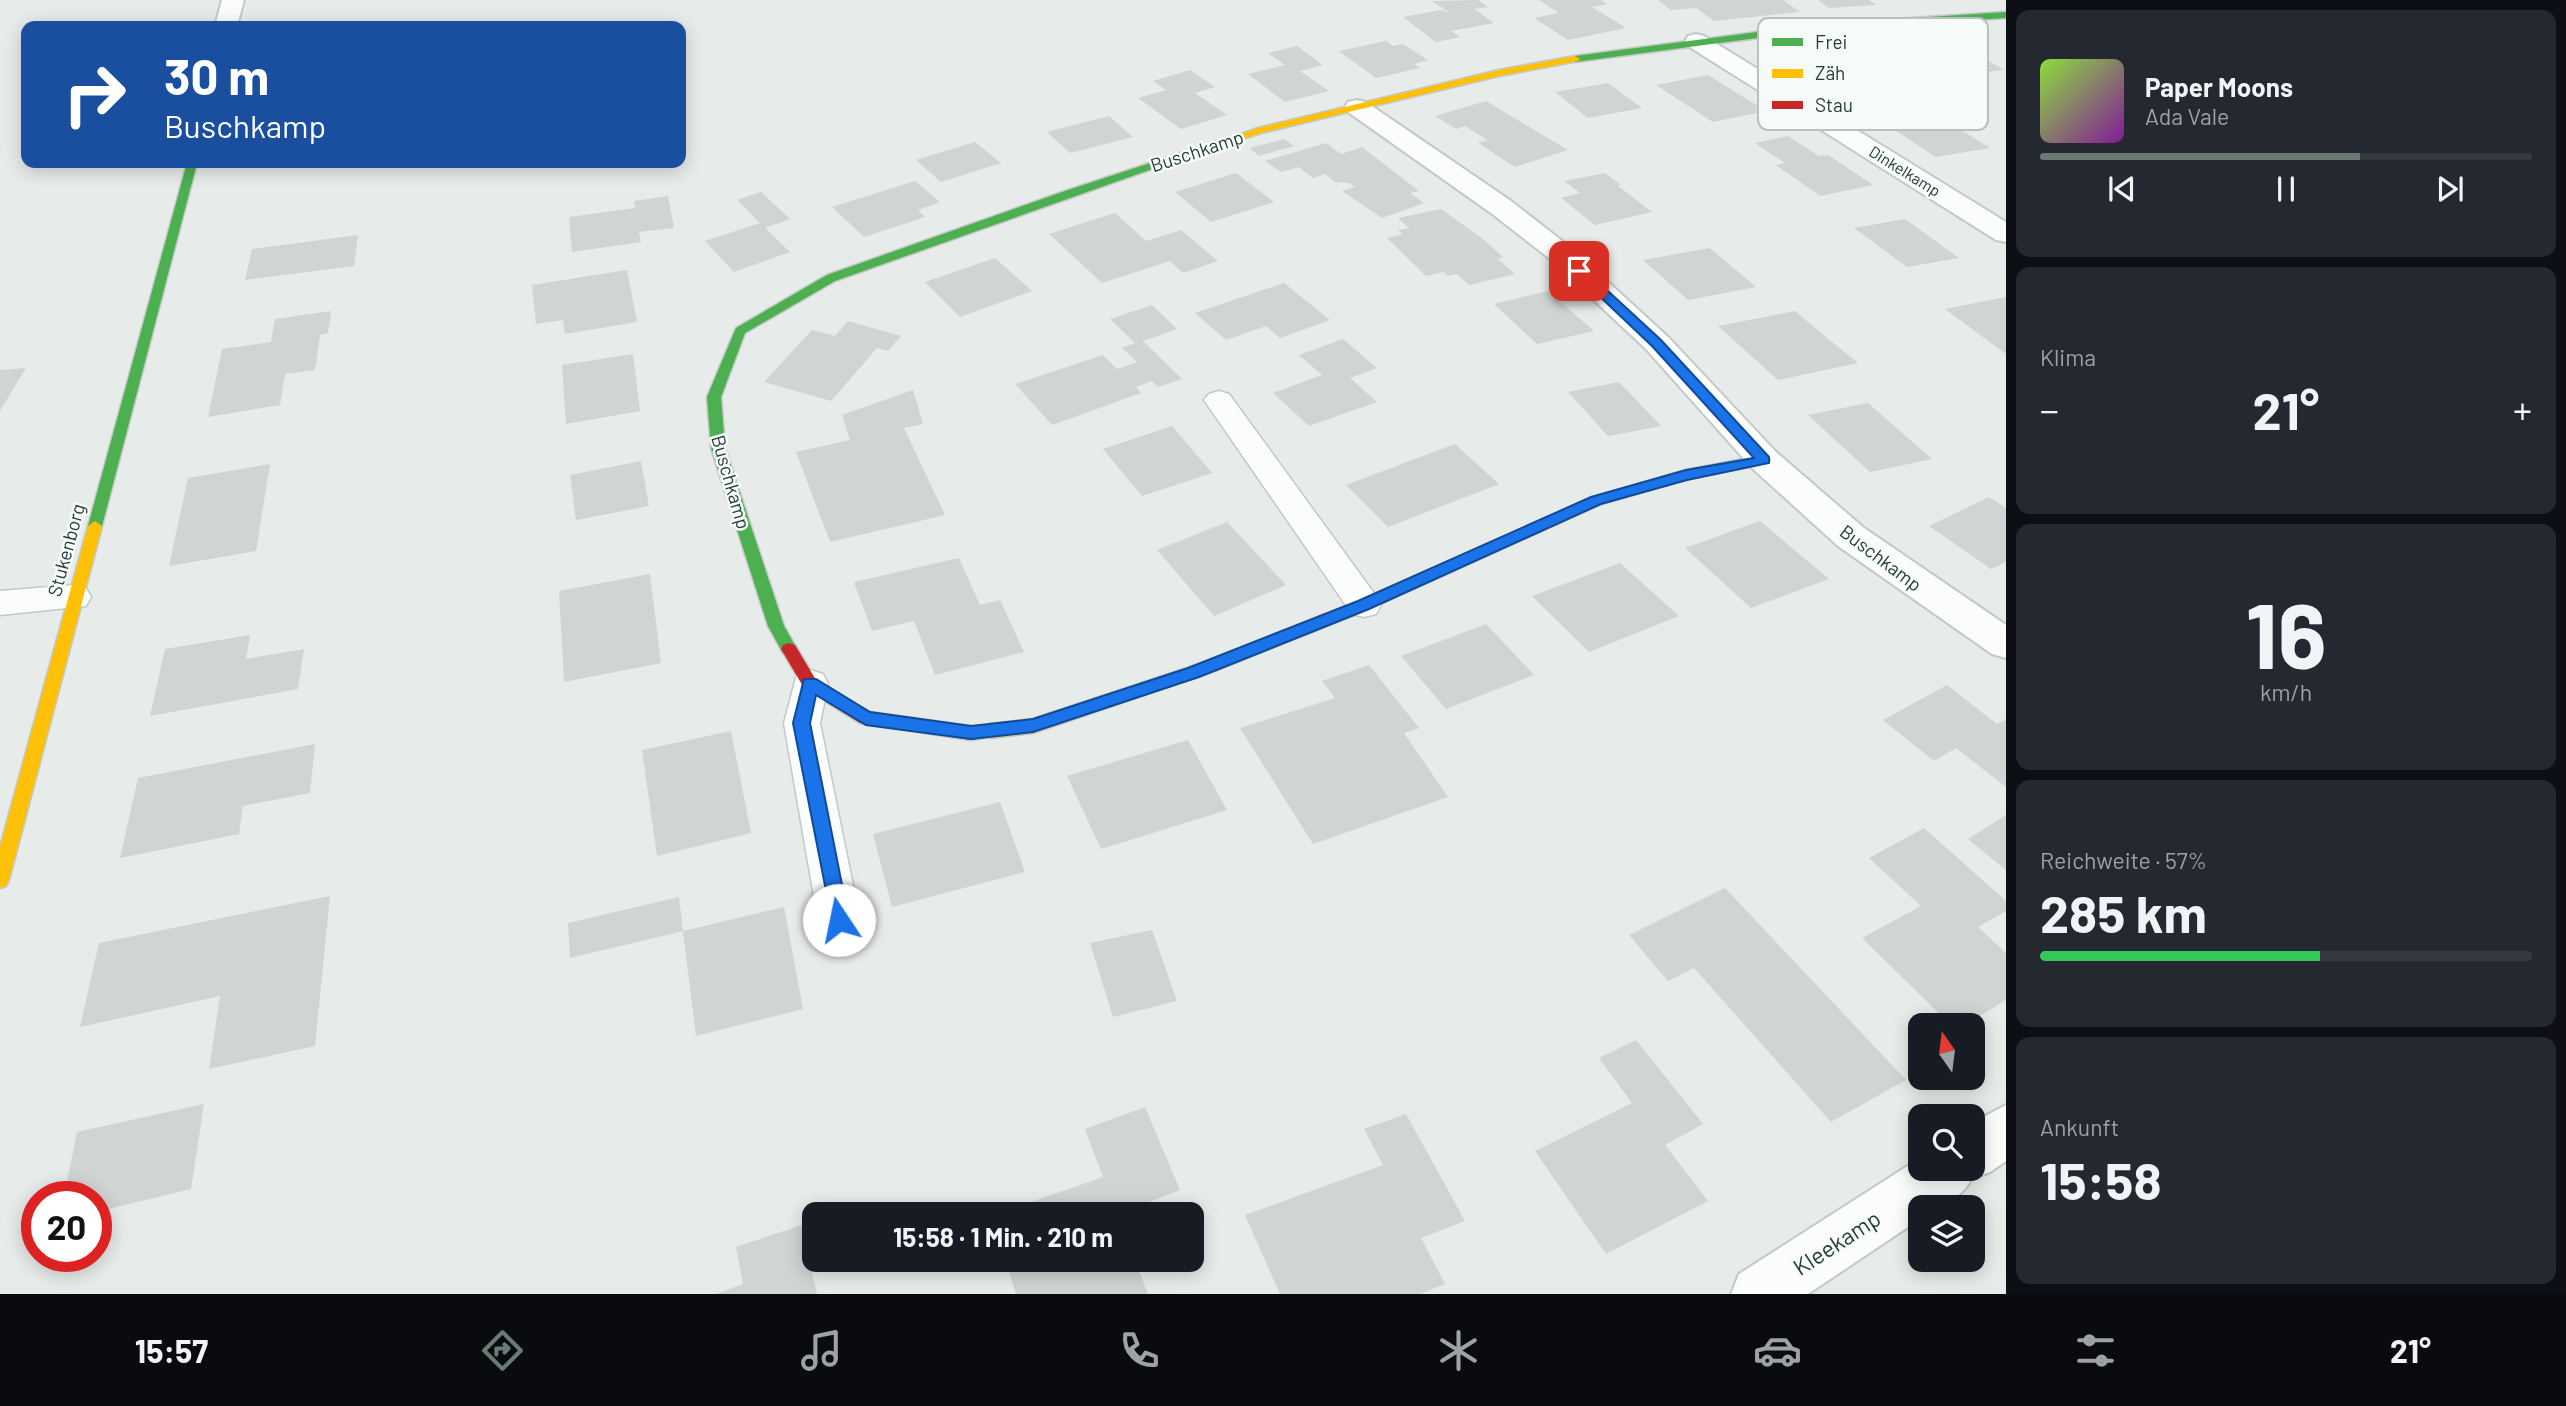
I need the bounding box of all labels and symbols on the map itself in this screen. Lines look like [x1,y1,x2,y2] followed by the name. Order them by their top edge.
[1758,18,1988,130] legend
[1815,30,1847,53] text: Frei
[1815,61,1845,84] text: Zäh
[1815,93,1853,116] text: Stau
[1147,125,1246,176] street label: Buschkamp
[1866,141,1944,200] street label: Dinkelkamp
[1549,241,1609,301] pin
[707,432,756,531] street label: Buschkamp
[42,501,89,599] street label: Stukenborg
[1836,519,1927,596] street label: Buschkamp
[802,883,876,957] position arrow
[1908,1013,1984,1090] north arrow
[21,1181,112,1272] speed limit sign: 20
[1787,1204,1885,1281] street label: Kleekamp

